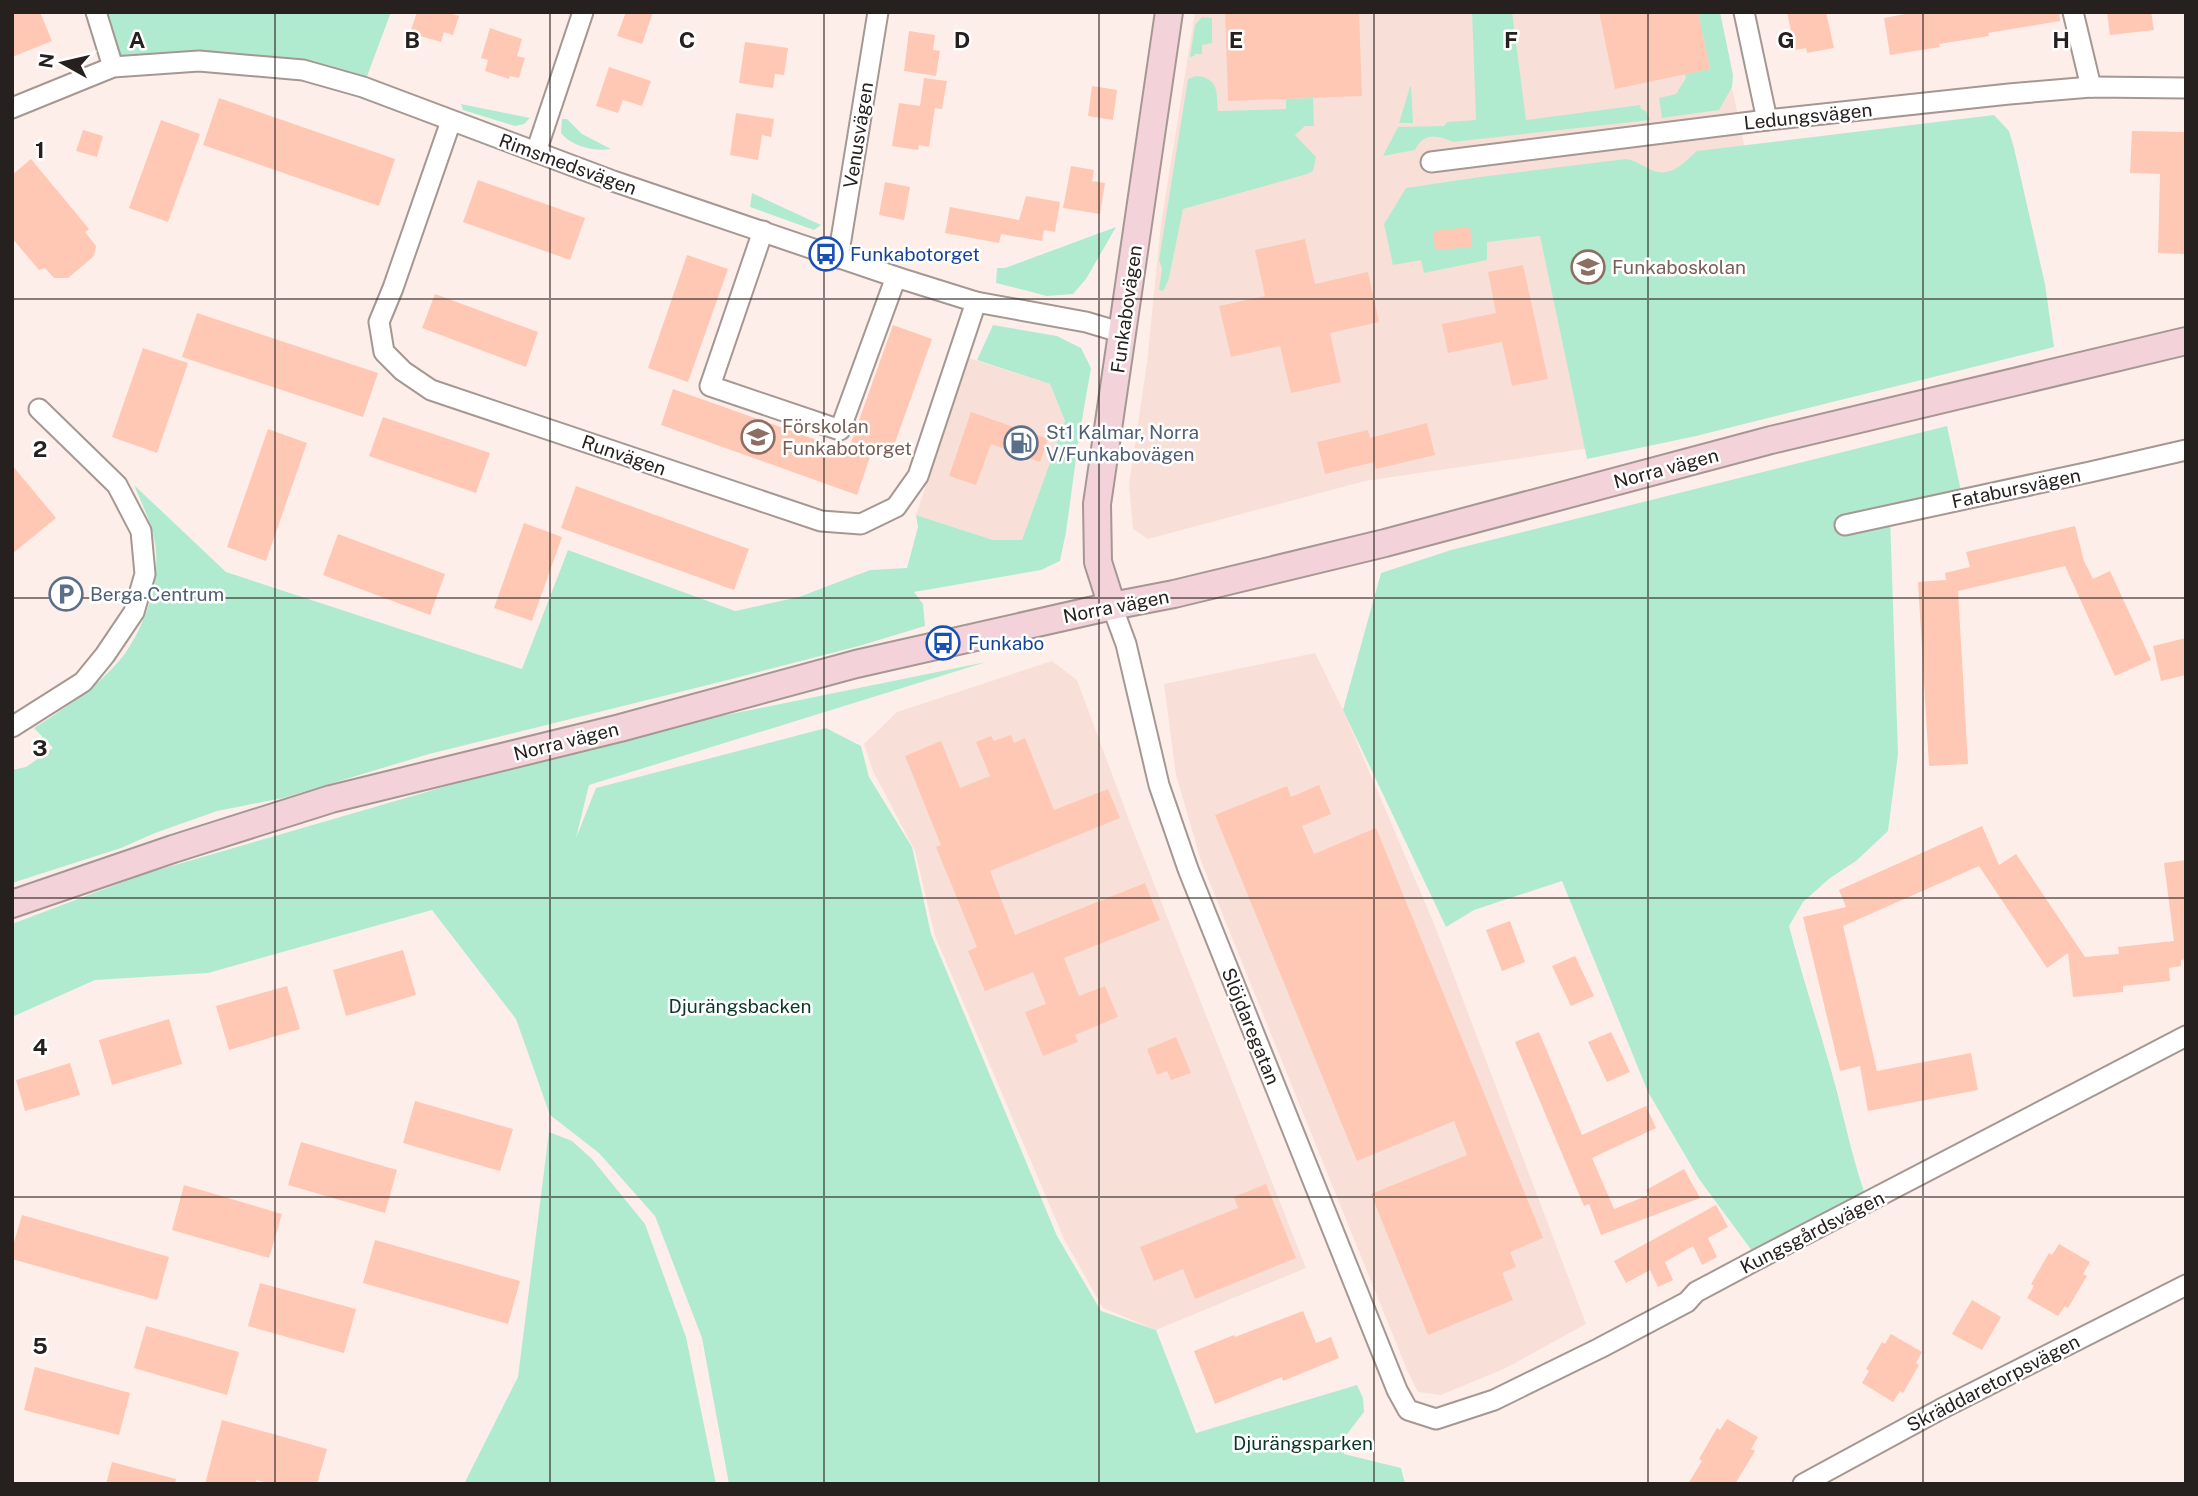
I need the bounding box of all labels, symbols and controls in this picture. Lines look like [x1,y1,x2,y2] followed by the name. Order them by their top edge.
[129,26,146,53] text: A
[404,26,420,53] text: B
[679,26,695,53] text: C
[954,26,970,53] text: D
[1229,26,1243,53] text: E
[1504,26,1518,53] text: F
[1777,26,1795,53] text: G
[2052,26,2070,53] text: H
[28,28,98,98] north arrow
[34,52,58,70] text: N
[839,80,877,190] street label: Venusvägen
[1743,98,1873,134] street label: Ledungsvägen
[496,129,640,199] street label: Rimsmedsvägen
[35,136,45,163] text: 1
[807,235,845,273] bus stop icon: Funkabotorget
[850,243,980,265] place label: Funkabotorget
[1106,244,1146,374] street label: Funkabovägen
[1569,248,1607,286] school or university icon: Funkaboskolan
[1612,256,1746,278] place label: Funkaboskolan
[782,415,912,459] place label: Förskolan Funkabotorget
[739,418,777,456] school or university icon: Förskolan Funkabotorget
[1046,421,1199,465] place label: St1 Kalmar, Norra V/Funkabovägen
[1002,424,1040,462] fuel station icon: St1 Kalmar, Norra V/Funkabovägen
[579,430,669,480] street label: Runvägen
[33,435,47,462] text: 2
[1611,443,1721,493] street label: Norra vägen
[1949,464,2083,512] street label: Fatabursvägen
[47,575,85,613] parking icon: Berga Centrum
[90,583,224,605] place label: Berga Centrum
[1061,585,1171,627] street label: Norra vägen
[924,624,962,662] bus stop icon: Funkabo
[968,632,1044,654] place label: Funkabo
[511,717,621,765] street label: Norra vägen
[32,734,48,761] text: 3
[1218,964,1284,1088] street label: Slöjdaregatan
[669,995,811,1017] park label: Djurängsbacken
[32,1033,48,1060] text: 4
[1736,1186,1888,1278] street label: Kungsgårdsvägen
[1903,1330,2083,1436] street label: Skräddaretorpsvägen
[32,1332,48,1359] text: 5
[1233,1432,1373,1454] park label: Djurängsparken

